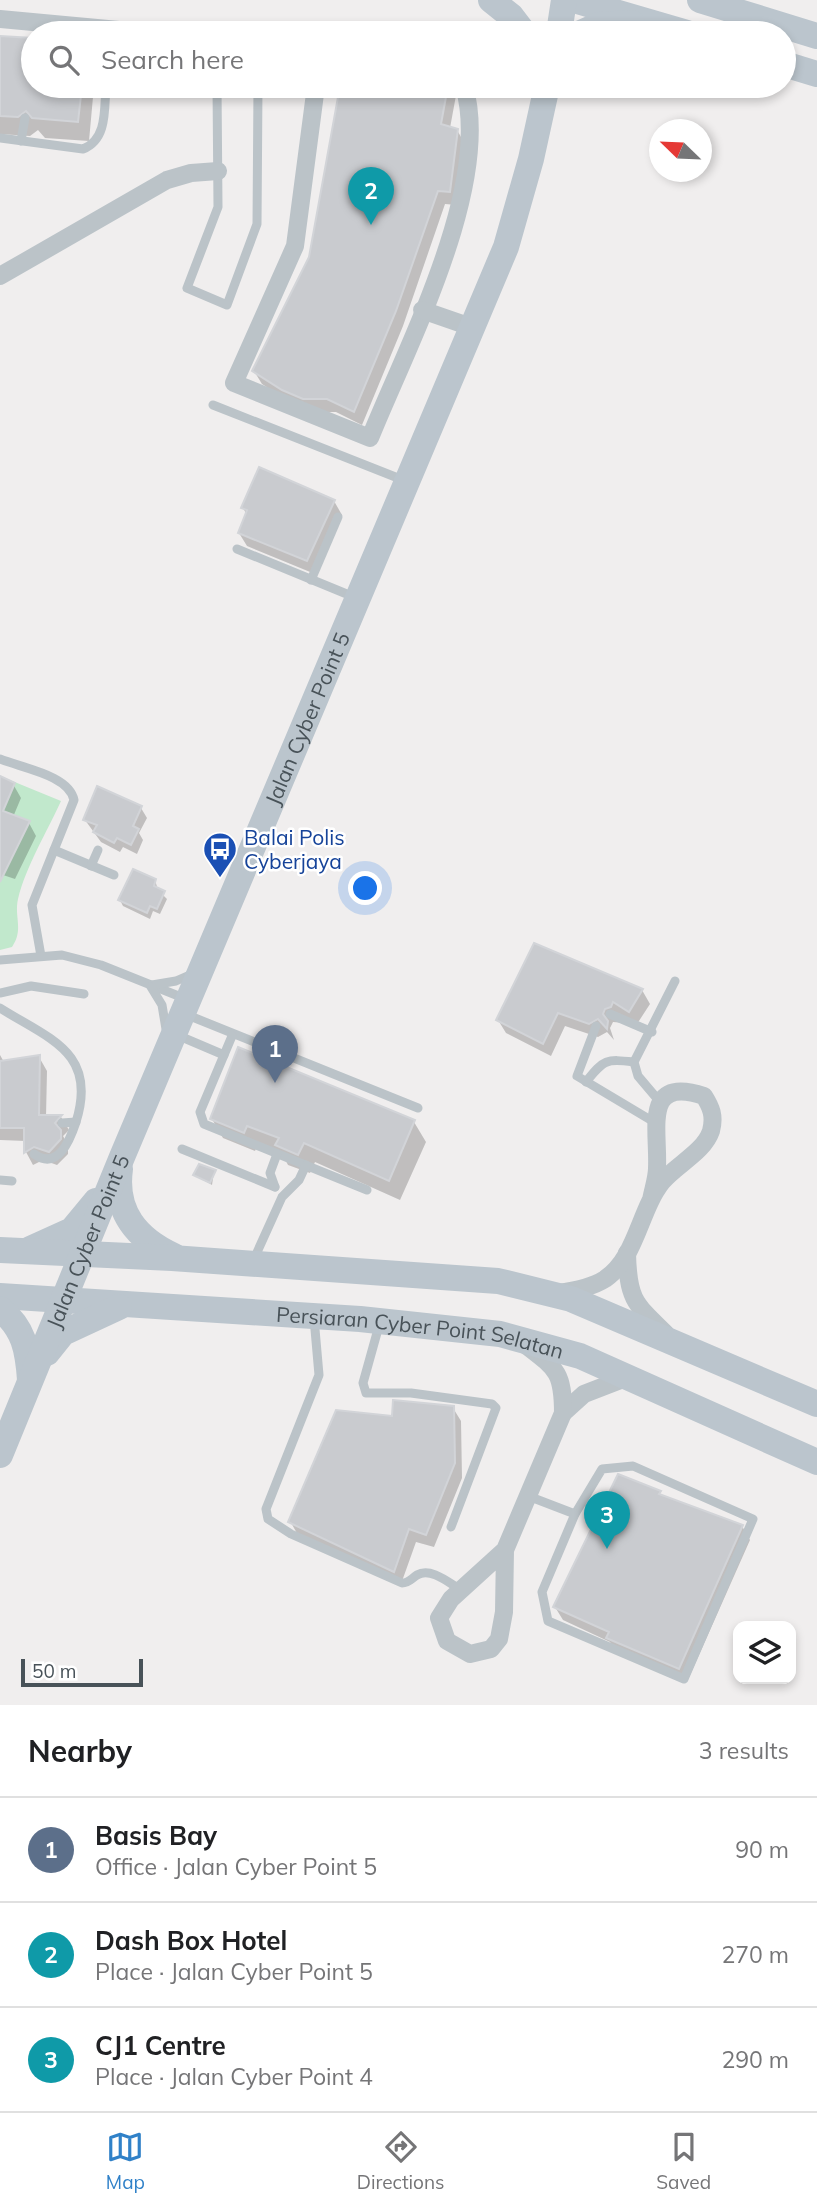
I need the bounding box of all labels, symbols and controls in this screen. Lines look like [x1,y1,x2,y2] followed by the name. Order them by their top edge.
[21,21,796,98] search box
[45,41,83,79] icon: search
[101,43,244,76] text: Search here
[649,119,712,182] north arrow
[348,167,394,225] pin: 2
[259,628,355,809] street label: Jalan Cyber Point 5
[244,824,345,874] place label: Balai Polis Cyberjaya
[201,830,239,879] bus stop icon: Balai Polis Cyberjaya
[348,871,382,905] your location
[252,1025,298,1083] pin: 1
[40,1151,135,1332] street label: Jalan Cyber Point 5
[276,1301,567,1364] street label: Persiaran Cyber Point Selatan
[584,1491,630,1549] pin: 3
[733,1621,796,1684] map controls
[733,1621,796,1684] button: layers
[21,1656,144,1688] scale bar
[32,1659,76,1683] text: 50 m
[28,1732,132,1770] text: Nearby
[699,1736,789,1765] text: 3 results
[95,1819,217,1852] text: Basis Bay
[44,1835,58,1864] text: 1
[735,1835,789,1864] text: 90 m
[95,1852,377,1881] text: Office · Jalan Cyber Point 5
[95,1924,287,1957] text: Dash Box Hotel
[44,1940,58,1969] text: 2
[721,1940,789,1969] text: 270 m
[95,1957,373,1986] text: Place · Jalan Cyber Point 5
[95,2029,226,2062] text: CJ1 Centre
[44,2045,58,2074] text: 3
[721,2045,789,2074] text: 290 m
[95,2062,373,2091] text: Place · Jalan Cyber Point 4
[106,2128,145,2194] tab: Map
[357,2128,445,2194] tab: Directions
[656,2128,711,2194] tab: Saved

